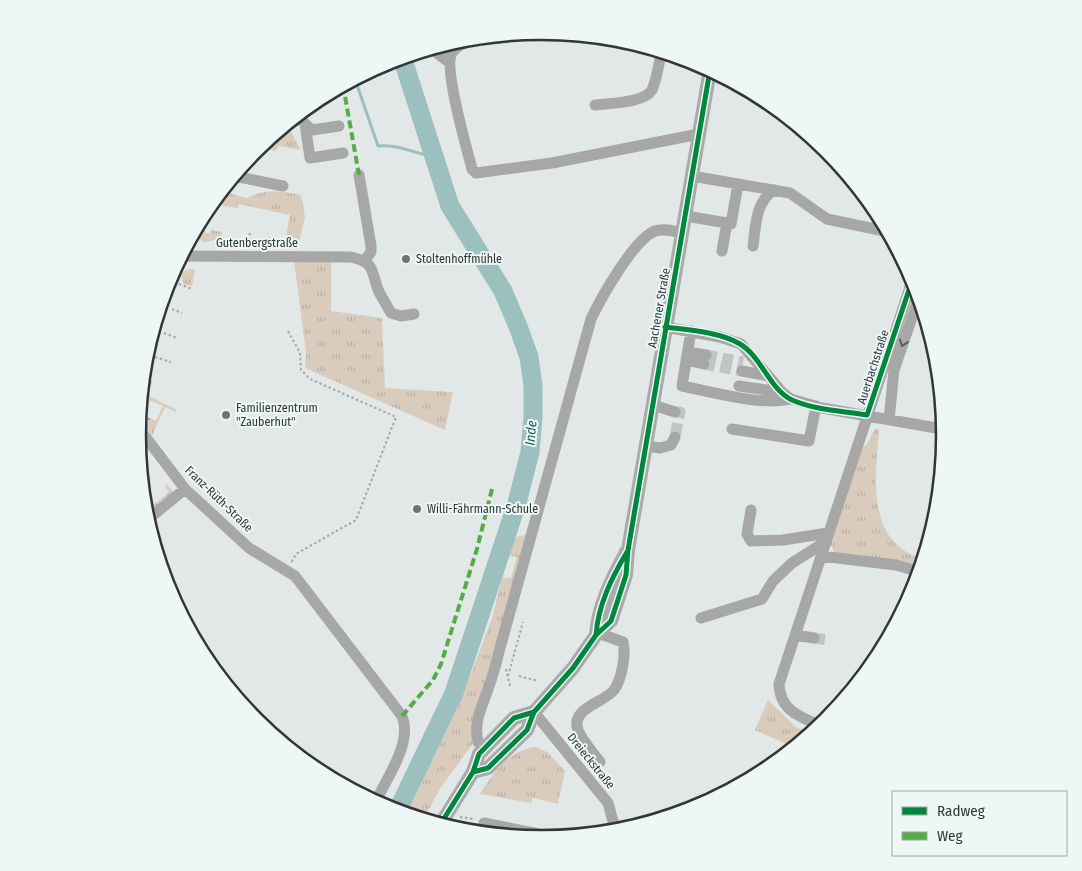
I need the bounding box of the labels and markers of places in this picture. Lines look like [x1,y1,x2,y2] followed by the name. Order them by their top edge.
[416,252,502,266] place label: Stoltenhoffmühle
[400,253,412,265] marker: Stoltenhoffmühle
[236,401,318,429] place label: Familienzentrum "Zauberhut"
[220,409,232,421] marker: Familienzentrum "Zauberhut"
[427,502,538,516] place label: Willi-Fährmann-Schule
[411,503,423,515] marker: Willi-Fährmann-Schule

